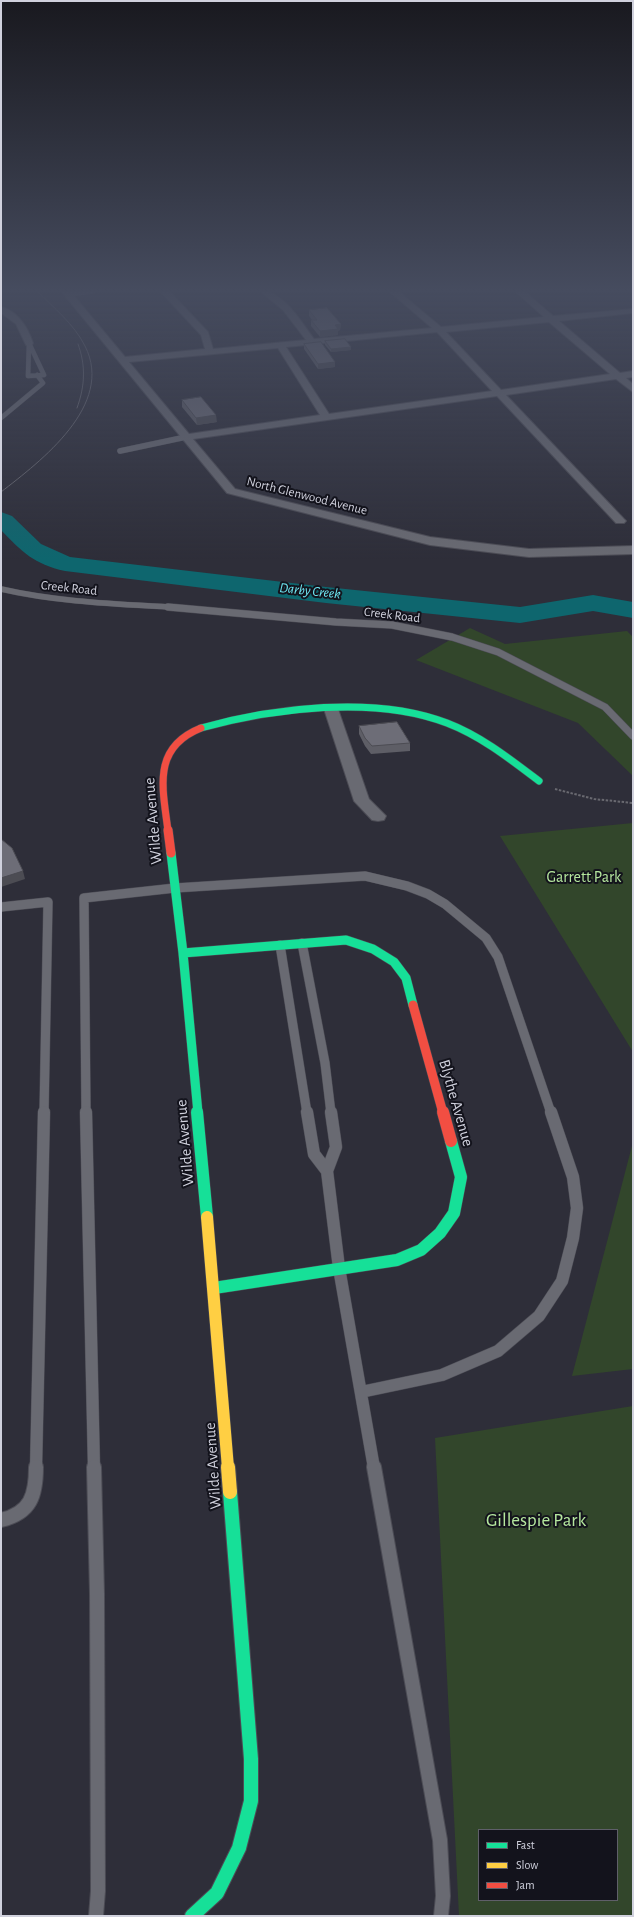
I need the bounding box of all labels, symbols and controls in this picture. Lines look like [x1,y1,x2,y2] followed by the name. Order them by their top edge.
[245,473,369,519] street label: North Glenwood Avenue
[40,577,98,599] street label: Creek Road
[279,579,341,603] water label: Darby Creek
[363,604,421,626] street label: Creek Road
[140,777,166,865] street label: Wilde Avenue
[547,867,621,887] park label: Garrett Park
[434,1057,478,1149] street label: Blythe Avenue
[172,1099,198,1187] street label: Wilde Avenue
[200,1422,226,1510] street label: Wilde Avenue
[486,1509,586,1531] park label: Gillespie Park
[478,1829,618,1901] legend
[516,1839,535,1851] text: Fast
[516,1859,538,1871] text: Slow
[516,1879,535,1891] text: Jam

